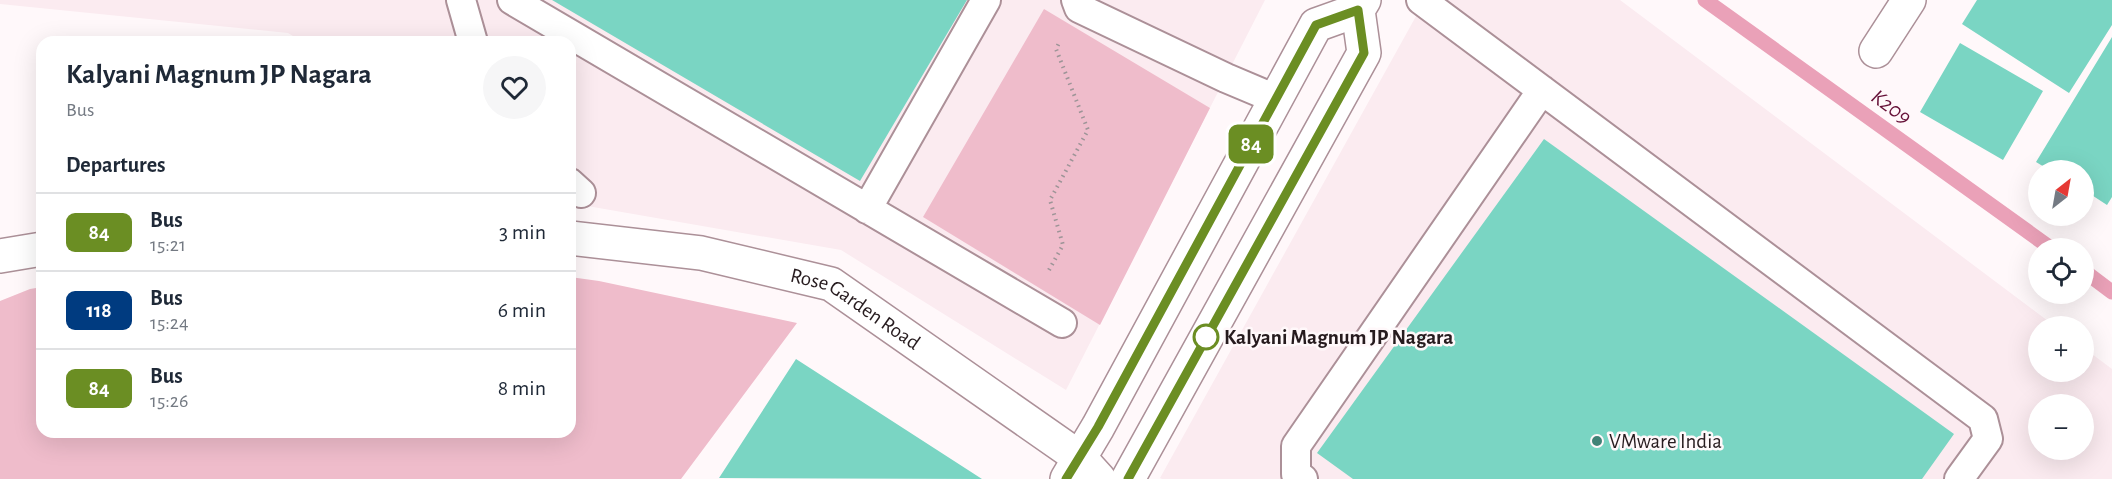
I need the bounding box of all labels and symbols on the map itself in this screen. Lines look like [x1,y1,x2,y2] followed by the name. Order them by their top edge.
[1867,85,1915,128] water label: K209
[1224,124,1278,164] line badge: 84
[2028,160,2094,226] north arrow
[788,265,924,354] street label: Rose Garden Road
[1193,324,1219,350] marker: Kalyani Magnum JP Nagara
[1224,327,1453,348] place label: Kalyani Magnum JP Nagara
[1609,431,1722,452] place label: VMware India
[1590,434,1604,448] marker: VMware India

